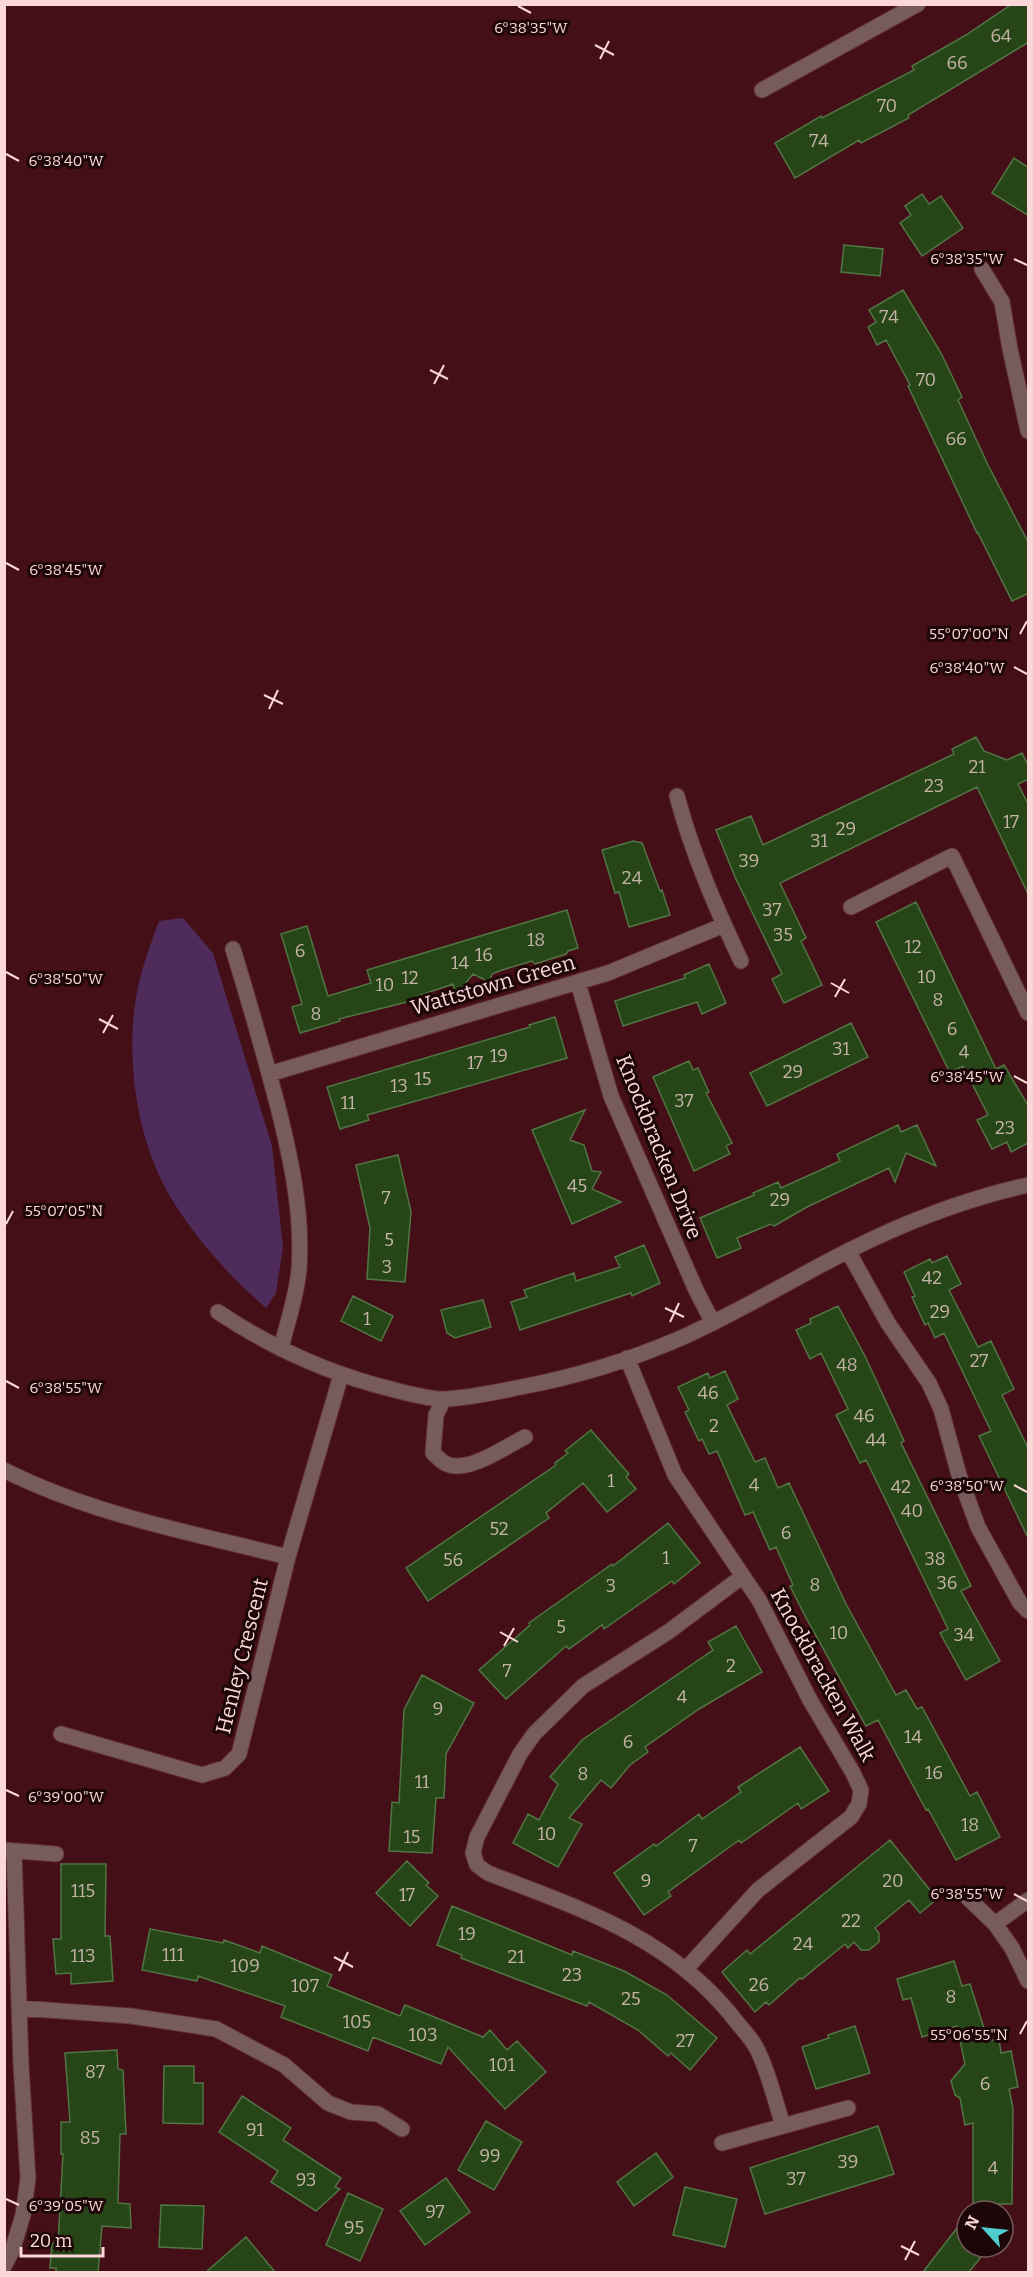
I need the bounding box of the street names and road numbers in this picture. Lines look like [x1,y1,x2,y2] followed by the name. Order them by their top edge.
[408,949,578,1021] street label: Wattstown Green
[610,1051,708,1243] street label: Knockbracken Drive
[210,1575,274,1737] street label: Henley Crescent
[765,1584,881,1766] street label: Knockbracken Walk

